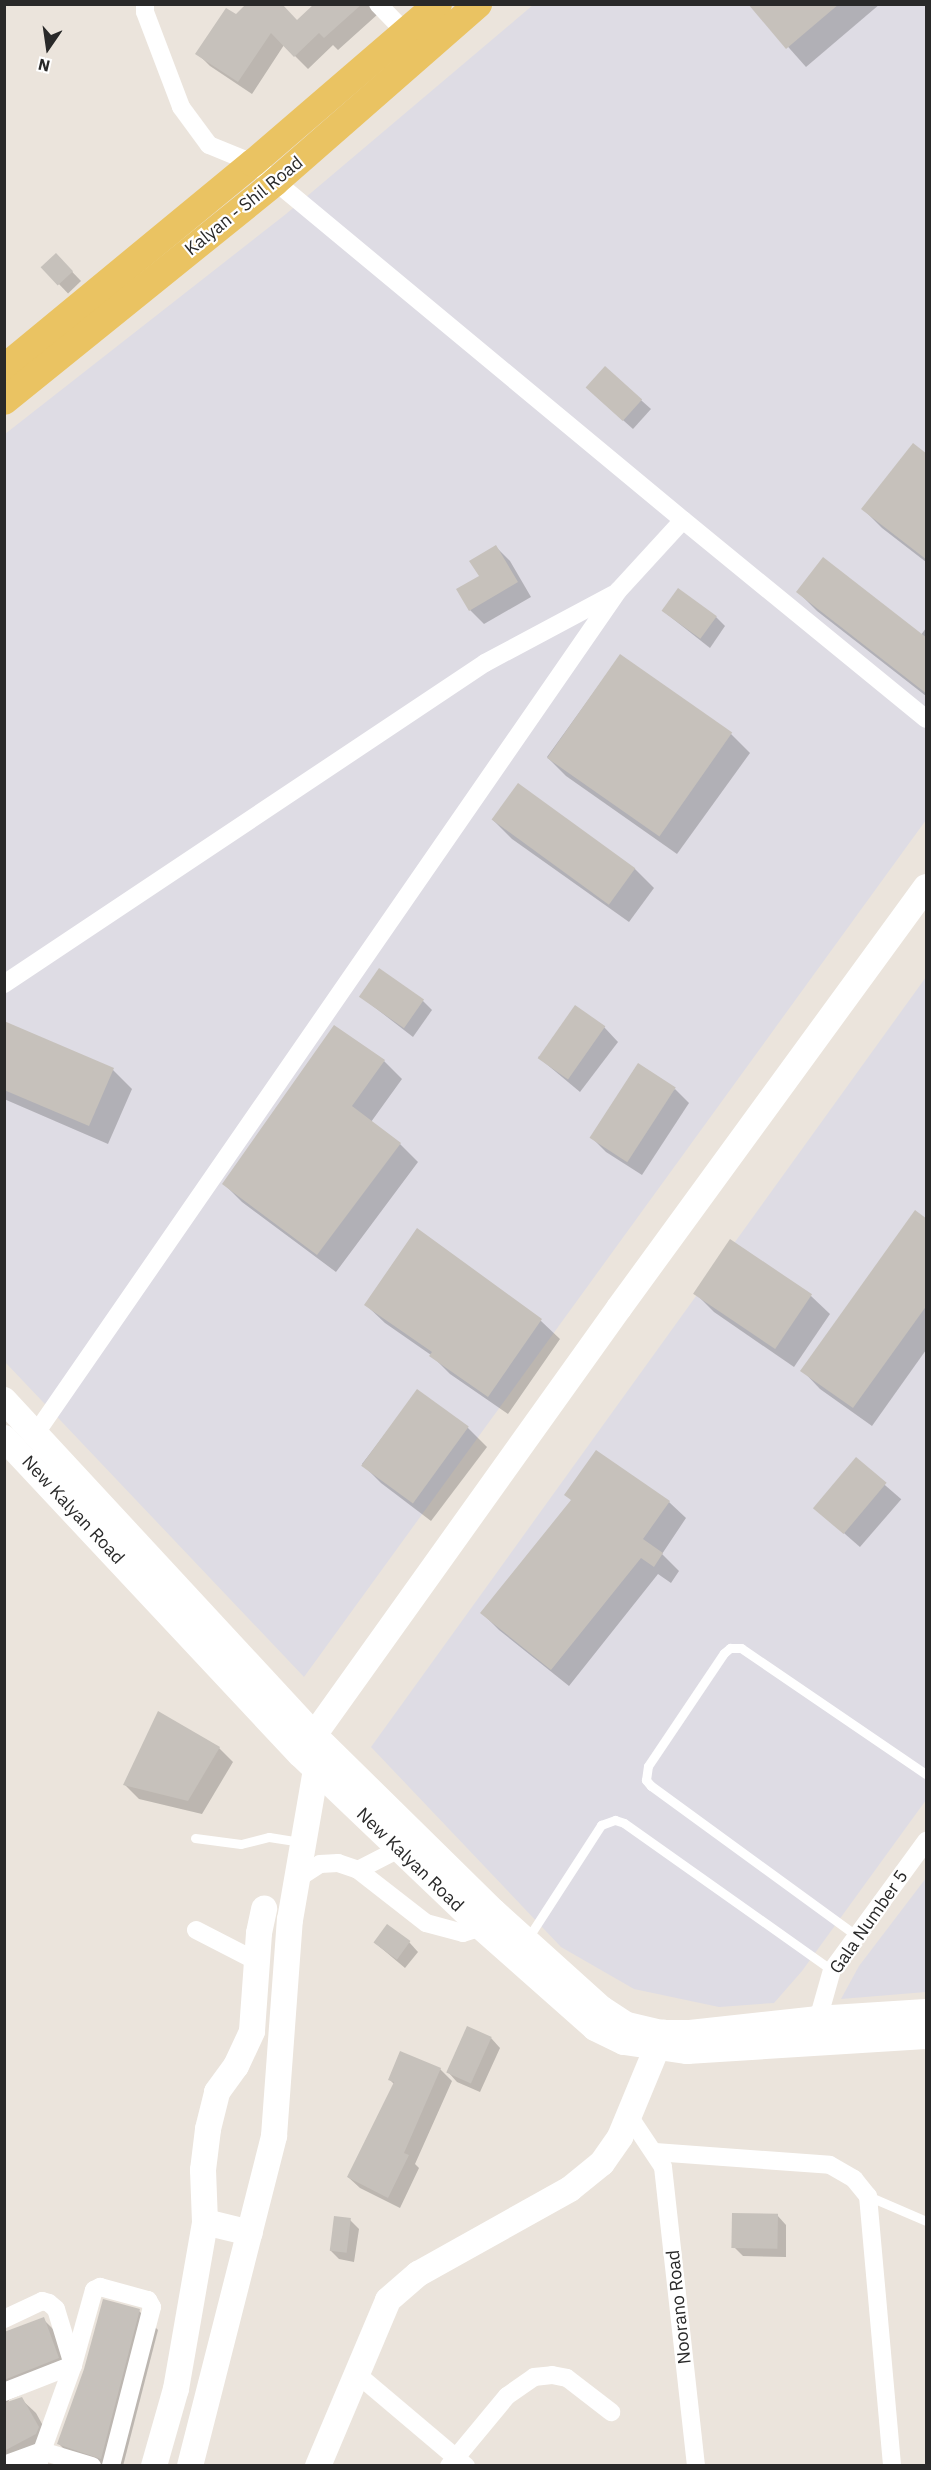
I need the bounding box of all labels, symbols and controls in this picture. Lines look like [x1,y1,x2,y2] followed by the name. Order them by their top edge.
[18,18,78,78] north arrow
[36,54,52,77] text: N
[181,152,307,260] street label: Kalyan - Shil Road
[17,1451,129,1569] street label: New Kalyan Road
[352,1804,468,1916] street label: New Kalyan Road
[825,1866,913,1978] street label: Gala Number 5
[662,2249,696,2365] street label: Noorano Road

